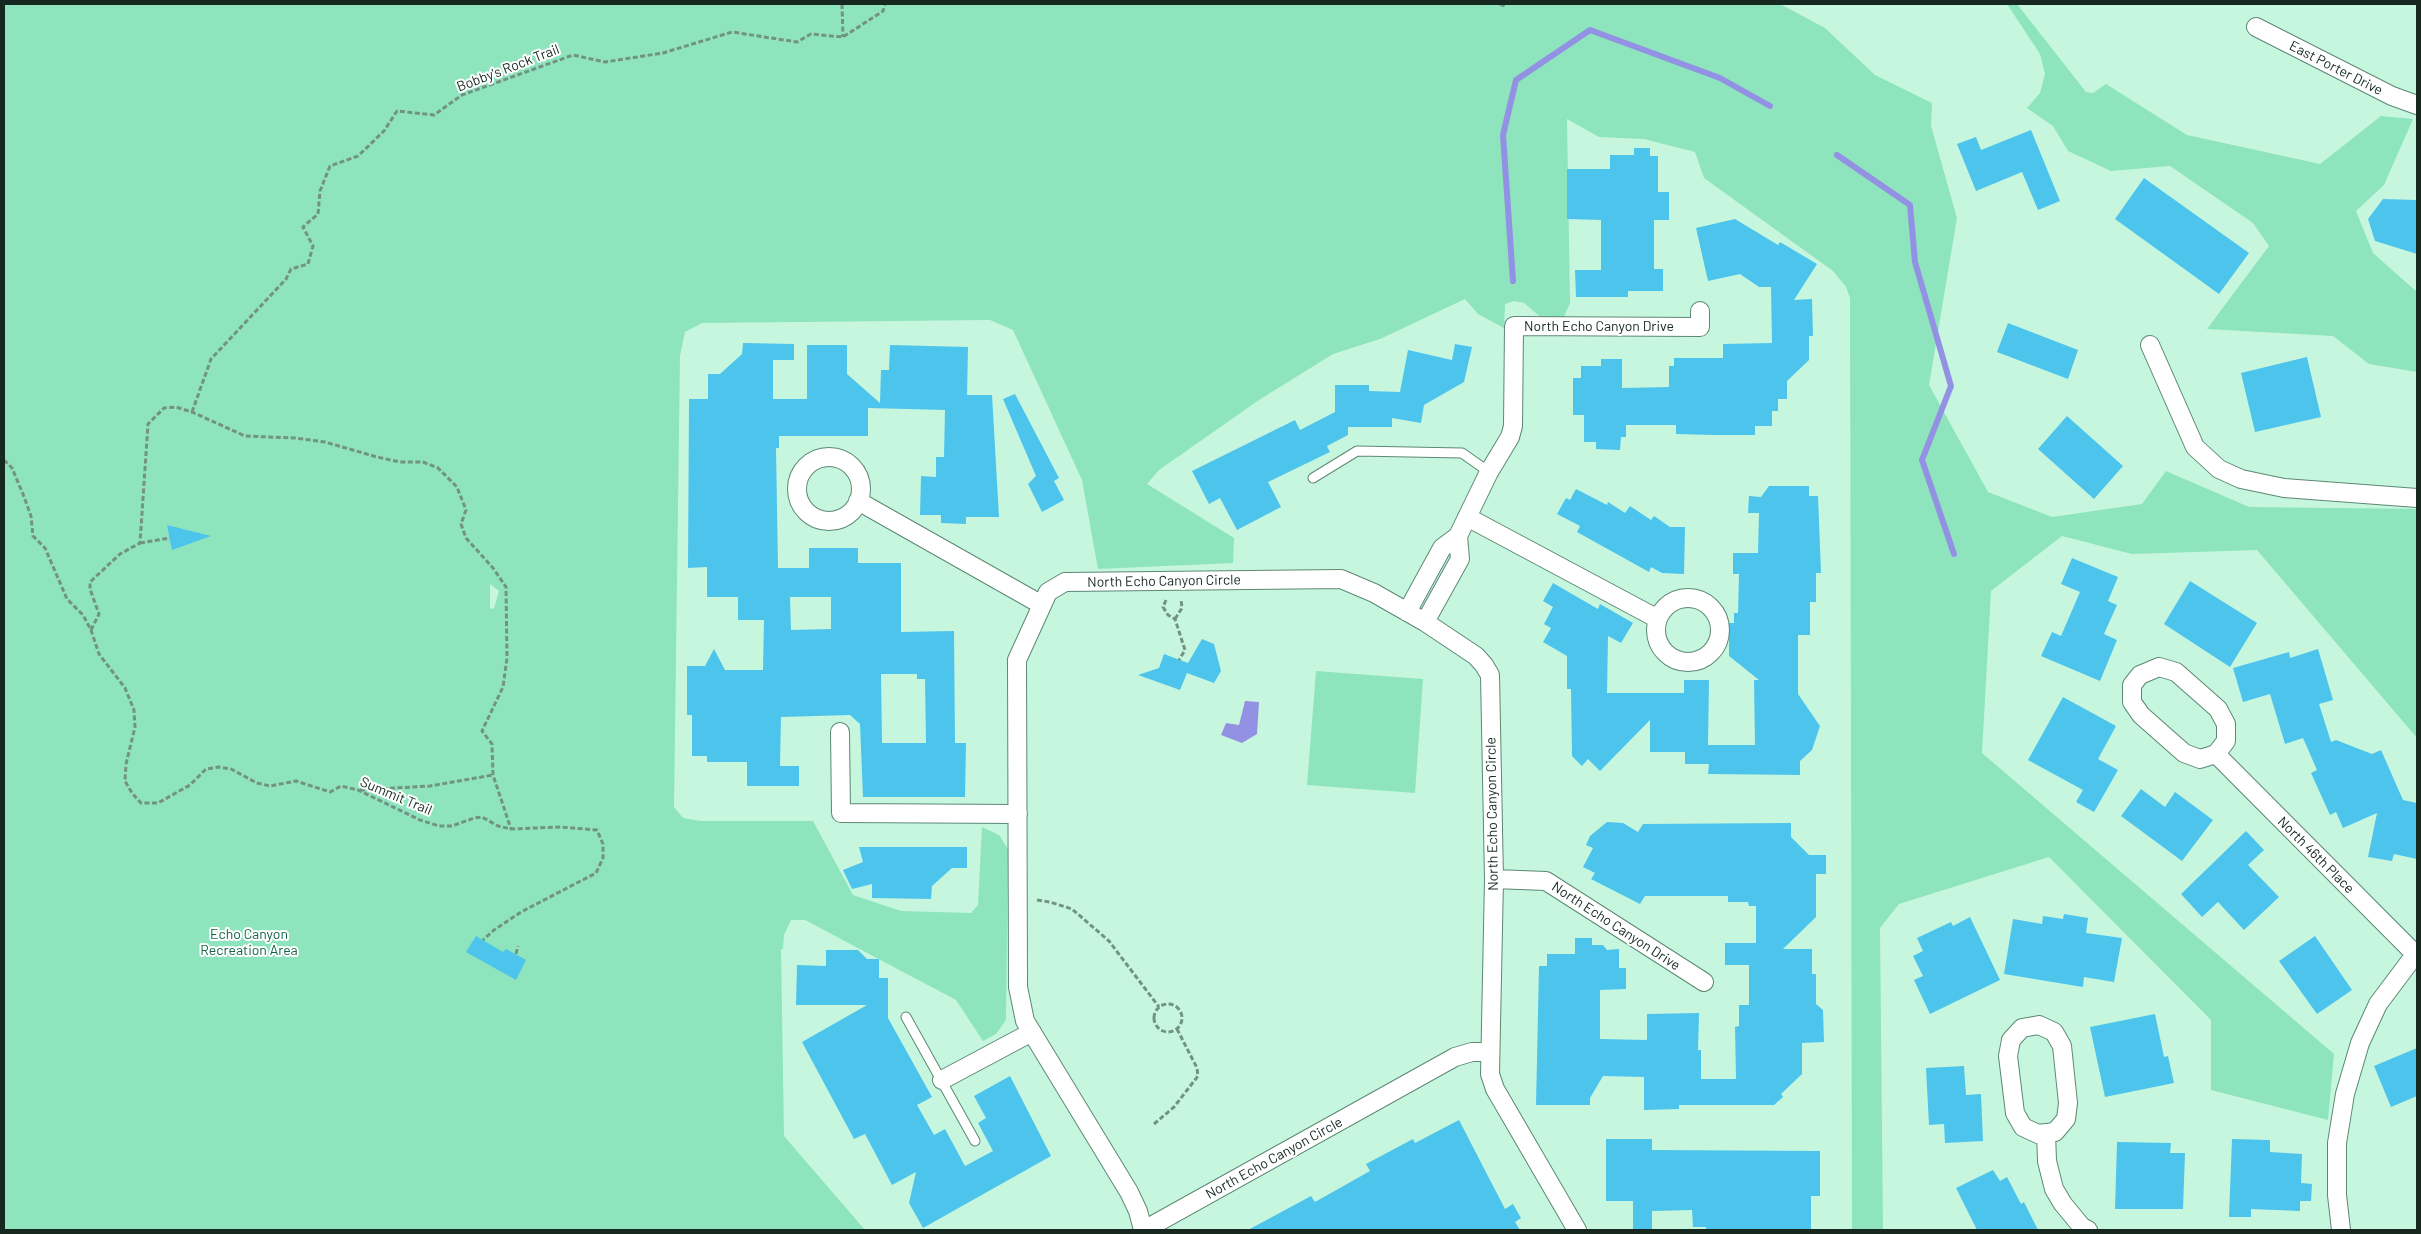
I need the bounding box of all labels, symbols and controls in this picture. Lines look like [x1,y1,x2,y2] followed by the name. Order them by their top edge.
[2286,37,2386,99] street label: East Porter Drive
[454,41,562,95] street label: Bobby's Rock Trail
[1524,318,1674,334] street label: North Echo Canyon Drive
[1087,571,1241,591] street label: North Echo Canyon Circle
[1482,737,1502,891] street label: North Echo Canyon Circle
[357,773,435,819] street label: Summit Trail
[2274,813,2358,897] street label: North 46th Place
[1549,878,1683,974] street label: North Echo Canyon Drive
[200,926,298,959] park label: Echo Canyon Recreation Area
[1203,1113,1345,1203] street label: North Echo Canyon Circle

